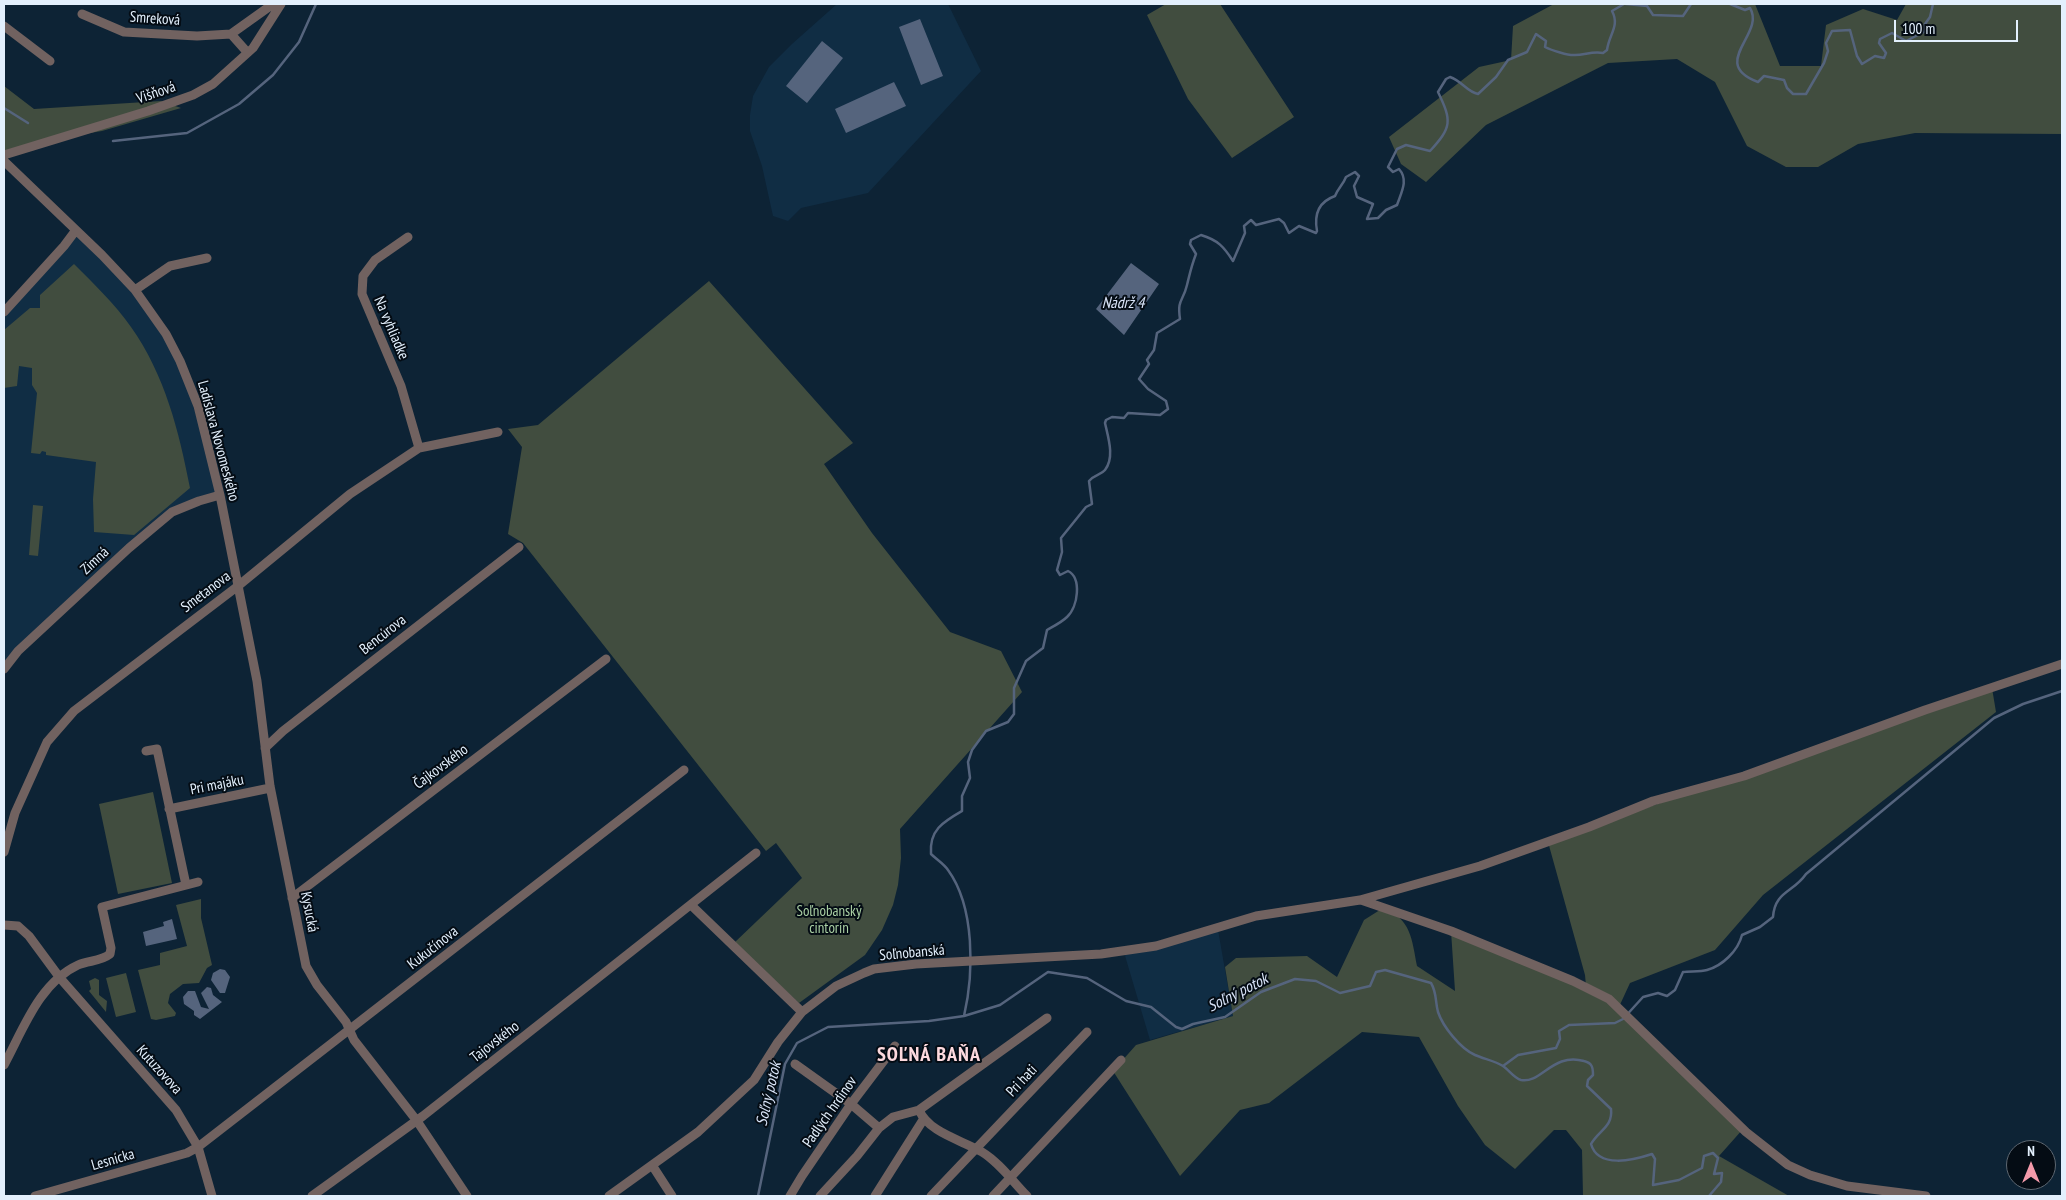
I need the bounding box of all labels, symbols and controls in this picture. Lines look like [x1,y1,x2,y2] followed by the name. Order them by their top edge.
[129,8,181,30] street label: Smreková
[1896,10,2020,42] scale bar
[1902,19,1935,38] text: 100 m
[134,78,178,108] street label: Višňová
[1102,293,1144,313] water label: Nádrž 4
[370,294,412,362] street label: Na vyhliadke
[193,379,243,503] street label: Ladislava Novomeského
[77,543,113,579] street label: Zimná
[178,568,234,616] street label: Smetanova
[356,611,410,659] street label: Bencúrova
[410,741,472,793] street label: Čajkovského
[189,771,245,799] street label: Pri majáku
[296,890,322,934] street label: Kysucká
[796,903,862,938] park label: Soľnobanský cintorín
[404,923,462,973] street label: Kukučínova
[879,941,945,965] street label: Soľnobanská
[1205,970,1271,1016] water label: Soľný potok
[467,1017,523,1067] street label: Tajovského
[132,1042,186,1098] street label: Kutuzovova
[876,1043,982,1067] district label: SOĽNÁ BAŇA
[752,1060,786,1128] water label: Soľný potok
[1003,1061,1041,1101] street label: Pri hati
[799,1073,861,1151] street label: Padlých hrdinov
[2006,1140,2056,1190] north arrow
[2027,1142,2035,1160] text: N
[89,1145,137,1175] street label: Lesnícka

